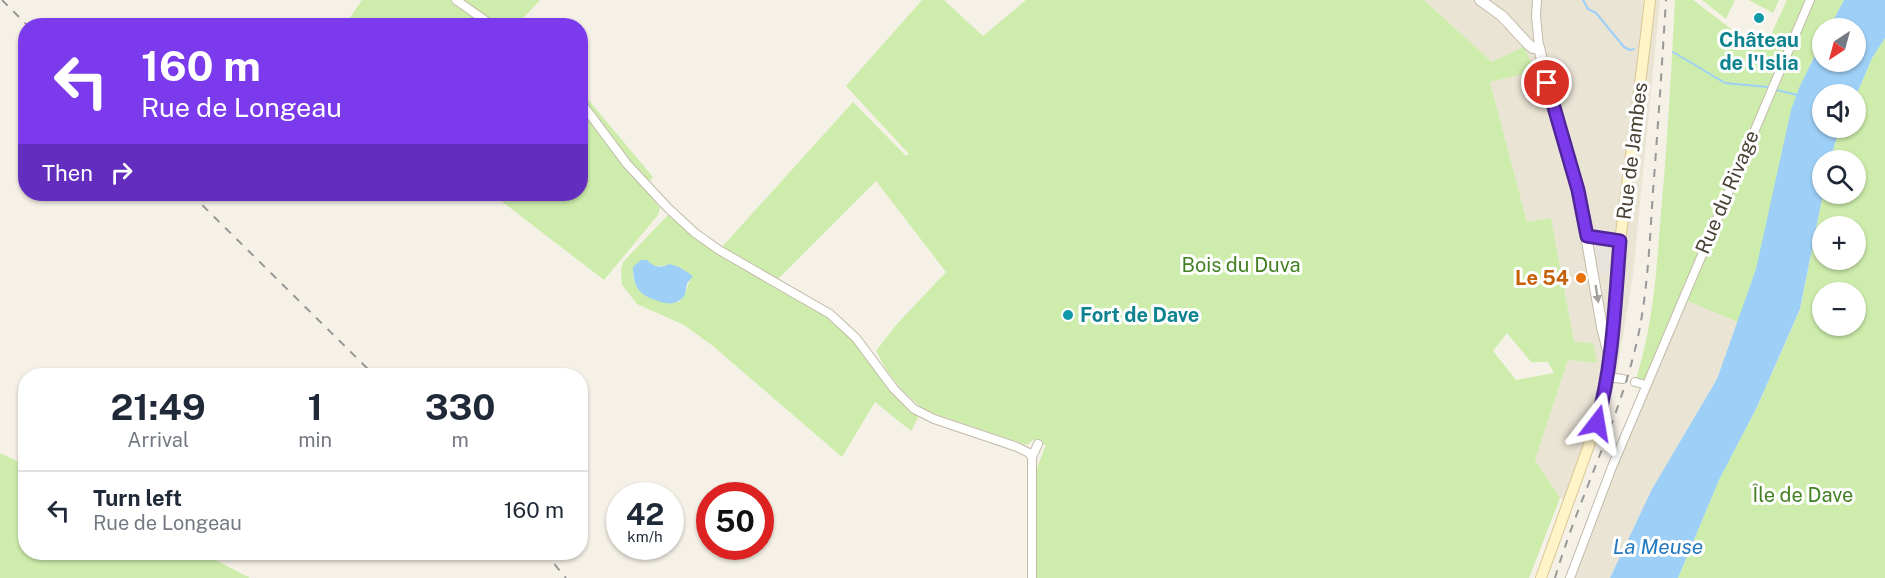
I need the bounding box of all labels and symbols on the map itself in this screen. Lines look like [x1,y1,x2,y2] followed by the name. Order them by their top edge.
[1752,11,1766,25] marker: Château de l'Islia
[1812,18,1866,72] north arrow
[1719,28,1799,75] place label: Château de l'Islia
[1521,57,1572,108] pin
[1612,81,1652,221] street label: Rue de Jambes
[1690,127,1764,257] street label: Rue du Rivage
[1181,253,1301,277] park label: Bois du Duva
[1515,266,1569,290] place label: Le 54
[1574,271,1588,285] marker: Le 54
[1592,284,1601,303] one-way arrow
[1080,303,1199,327] place label: Fort de Dave
[1061,308,1075,322] marker: Fort de Dave
[1565,391,1629,455] position arrow
[696,482,774,560] speed limit sign: 50
[1752,483,1853,507] park label: Île de Dave
[1613,534,1703,559] water label: La Meuse

